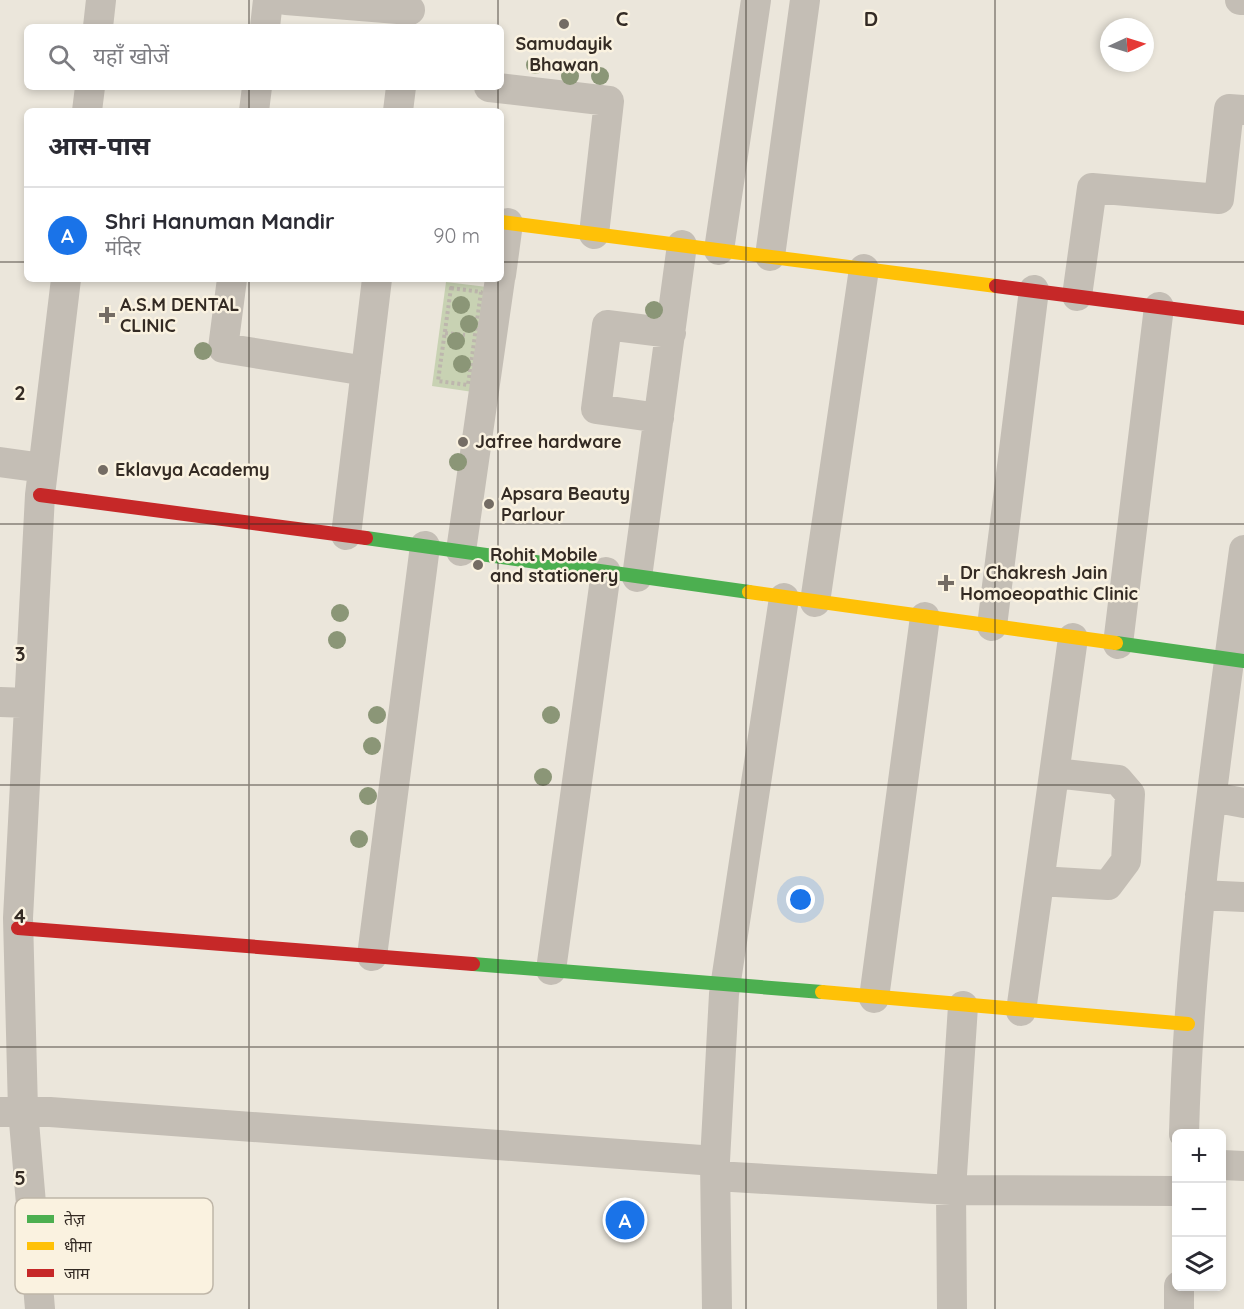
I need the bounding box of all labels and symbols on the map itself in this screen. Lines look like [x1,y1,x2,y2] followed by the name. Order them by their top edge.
[616,6,629,31] text: C
[864,6,878,31] text: D
[557,17,571,31] marker: Samudayik Bhawan
[1100,18,1154,72] north arrow
[516,32,612,76] place label: Samudayik Bhawan
[120,293,239,337] place label: A.S.M DENTAL CLINIC
[98,306,116,324] marker: A.S.M DENTAL CLINIC
[14,380,26,405] text: 2
[475,430,622,453] place label: Jafree hardware
[456,435,470,449] marker: Jafree hardware
[115,458,270,481] place label: Eklavya Academy
[96,463,110,477] marker: Eklavya Academy
[501,482,630,526] place label: Apsara Beauty Parlour
[482,497,496,511] marker: Apsara Beauty Parlour
[490,543,618,587] place label: Rohit Mobile and stationery
[471,558,485,572] marker: Rohit Mobile and stationery
[960,561,1138,605] place label: Dr Chakresh Jain Homoeopathic Clinic
[937,574,955,592] marker: Dr Chakresh Jain Homoeopathic Clinic
[15,641,25,666] text: 3
[786,885,815,914] your location
[14,903,26,928] text: 4
[14,1165,26,1190] text: 5
[15,1198,213,1294] legend
[606,1198,644,1242] pin: A
[64,1209,86,1229] text: तेज़
[64,1236,93,1256] text: धीमा
[64,1263,90,1283] text: जाम

